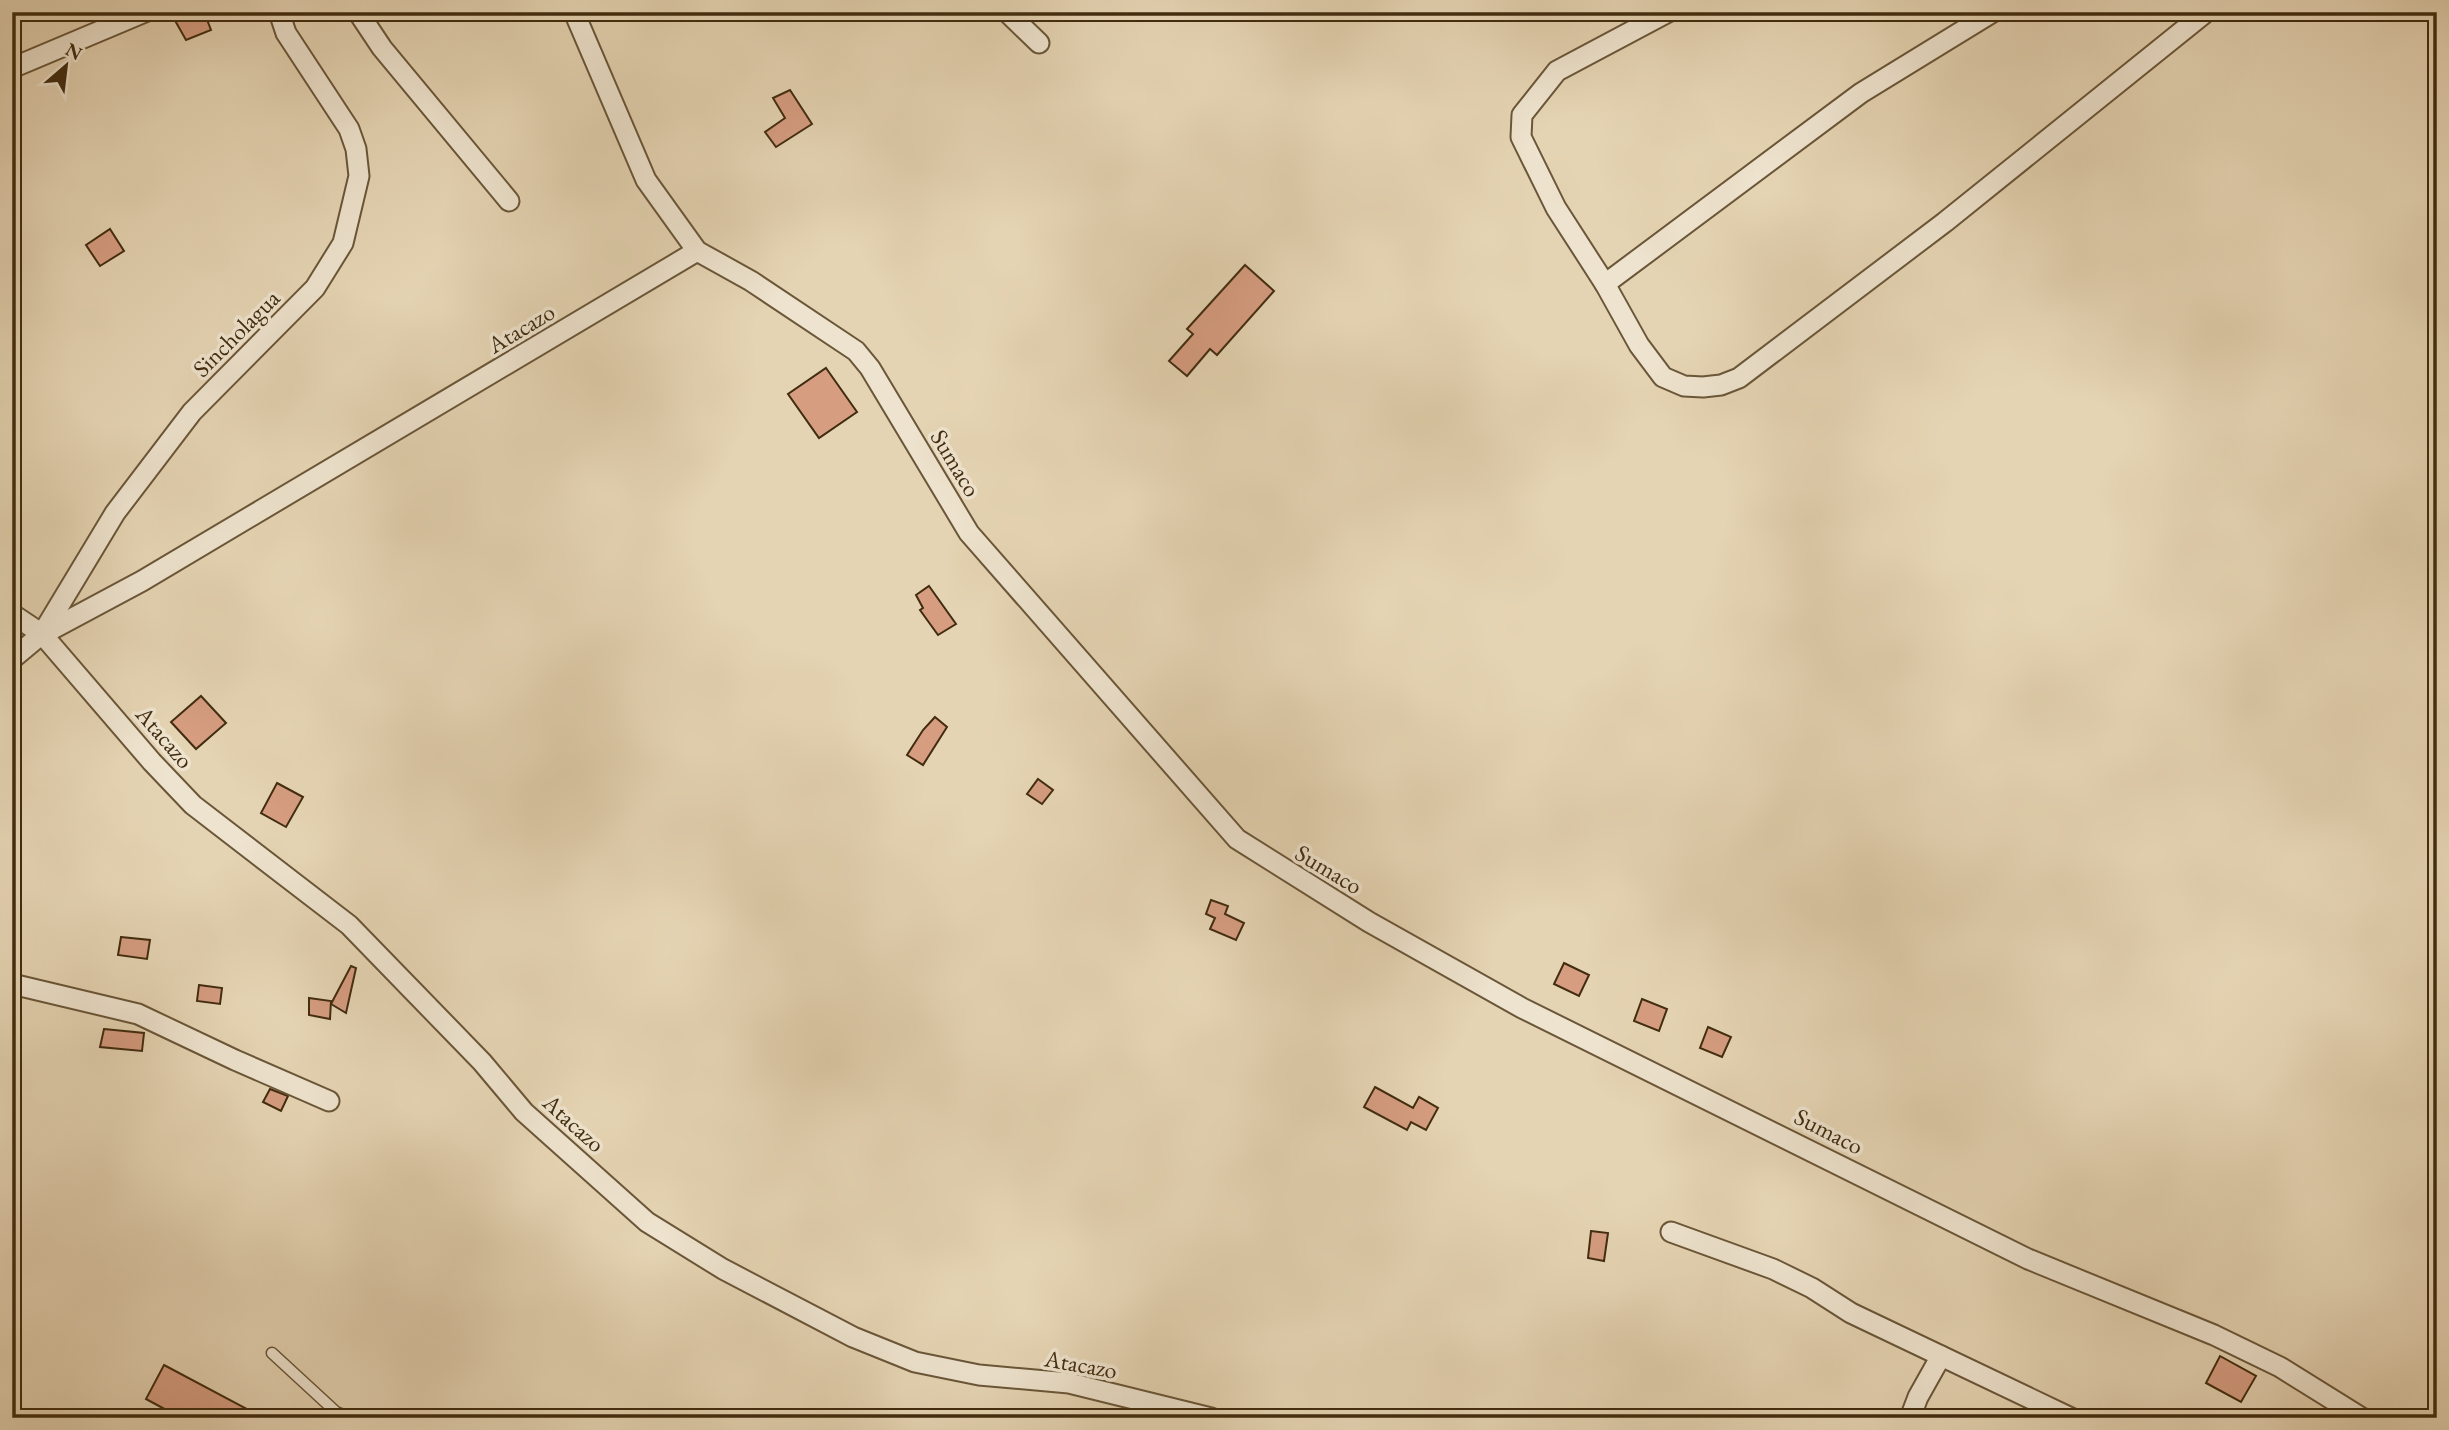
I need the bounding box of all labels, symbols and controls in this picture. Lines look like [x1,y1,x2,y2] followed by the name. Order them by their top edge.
[32,32,102,102] north arrow
[61,37,87,66] text: N
[186,282,287,383] street label: Sincholagua
[481,296,560,361] street label: Atacazo
[924,424,988,502] street label: Sumaco
[129,698,201,775] street label: Atacazo
[1290,837,1368,901] street label: Sumaco
[536,1086,612,1159] street label: Atacazo
[1789,1101,1869,1161] street label: Sumaco
[1041,1342,1120,1386] street label: Atacazo

